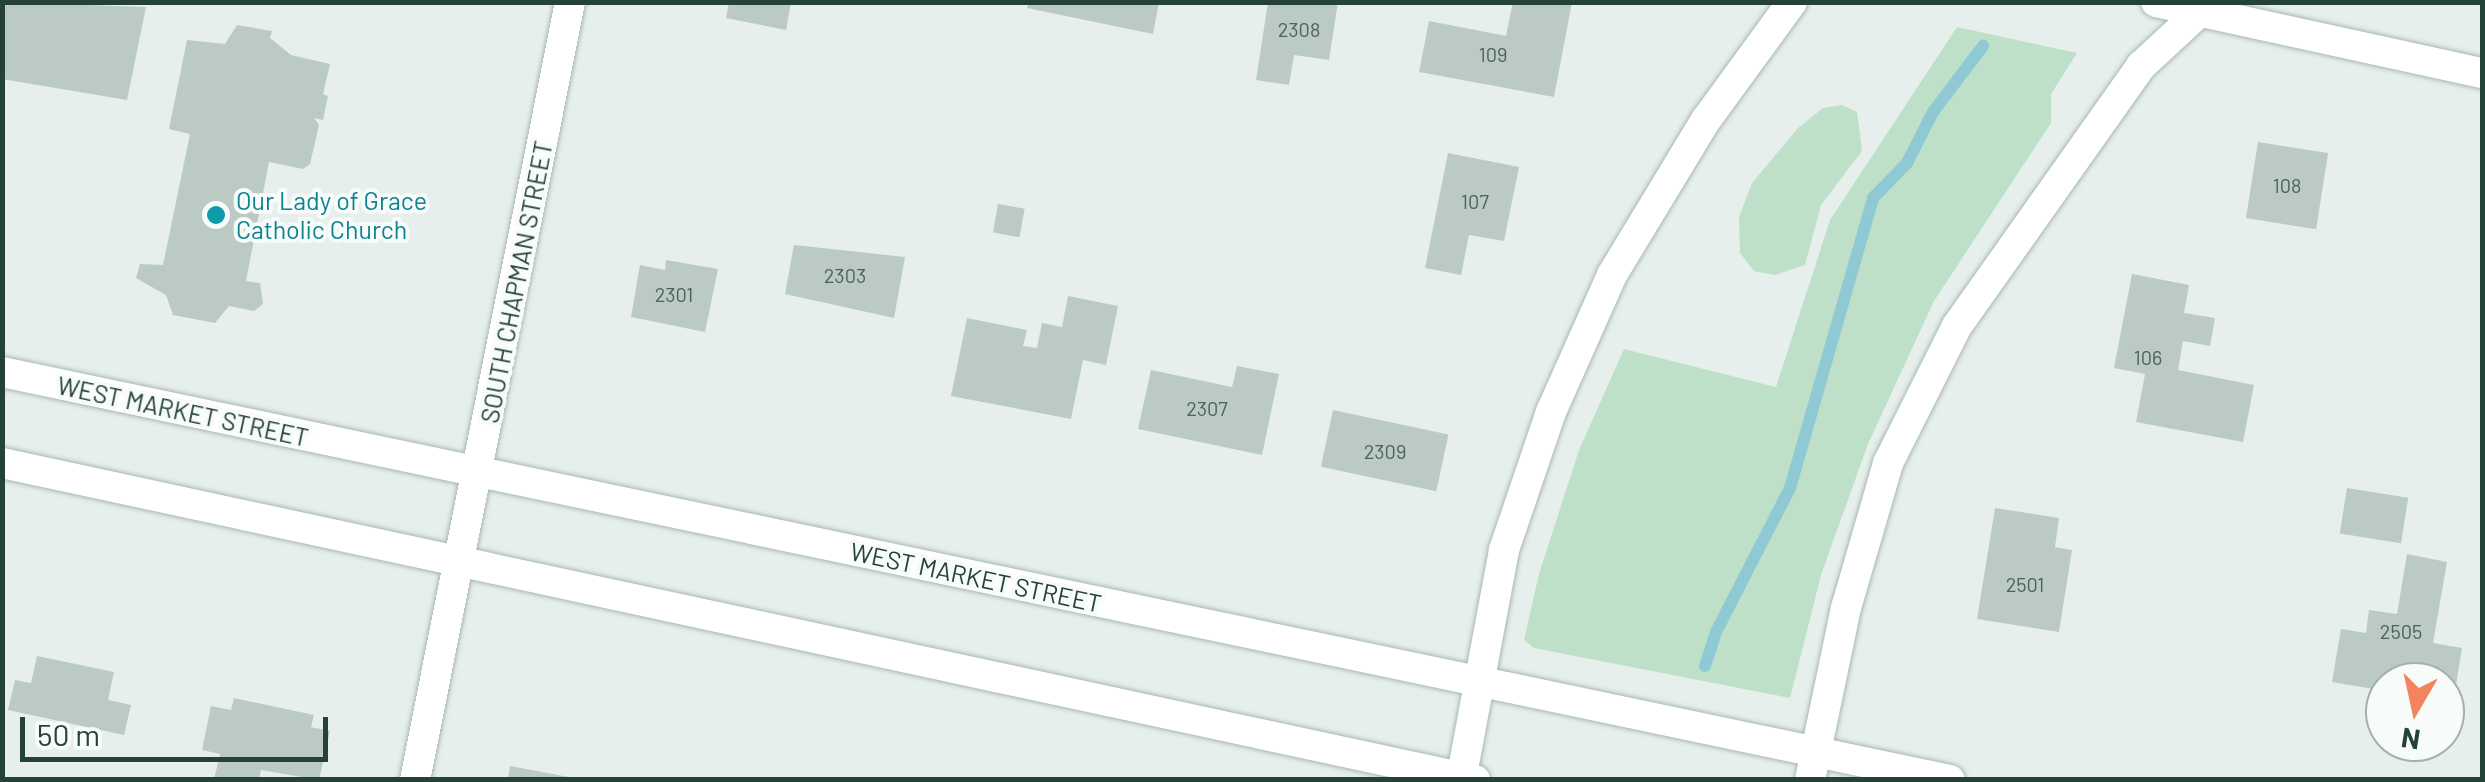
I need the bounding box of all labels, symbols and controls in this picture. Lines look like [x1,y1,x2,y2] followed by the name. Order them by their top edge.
[1278,17,1320,41] house number: 2308
[1479,42,1507,66] house number: 109
[474,138,558,426] street label: SOUTH CHAPMAN STREET
[2273,173,2301,197] house number: 108
[236,186,427,245] place label: Our Lady of Grace Catholic Church
[1461,189,1489,213] house number: 107
[205,204,227,226] marker: Our Lady of Grace Catholic Church
[824,263,866,287] house number: 2303
[655,282,693,306] house number: 2301
[2134,345,2162,369] house number: 106
[55,370,311,452] street label: WEST MARKET STREET
[1186,396,1228,420] house number: 2307
[1364,439,1406,463] house number: 2309
[848,536,1104,618] street label: WEST MARKET STREET
[2006,572,2044,596] house number: 2501
[2380,619,2422,643] house number: 2505
[2365,662,2465,762] north arrow
[25,697,332,759] scale bar
[37,716,100,752] text: 50 m
[2399,721,2422,758] text: N

